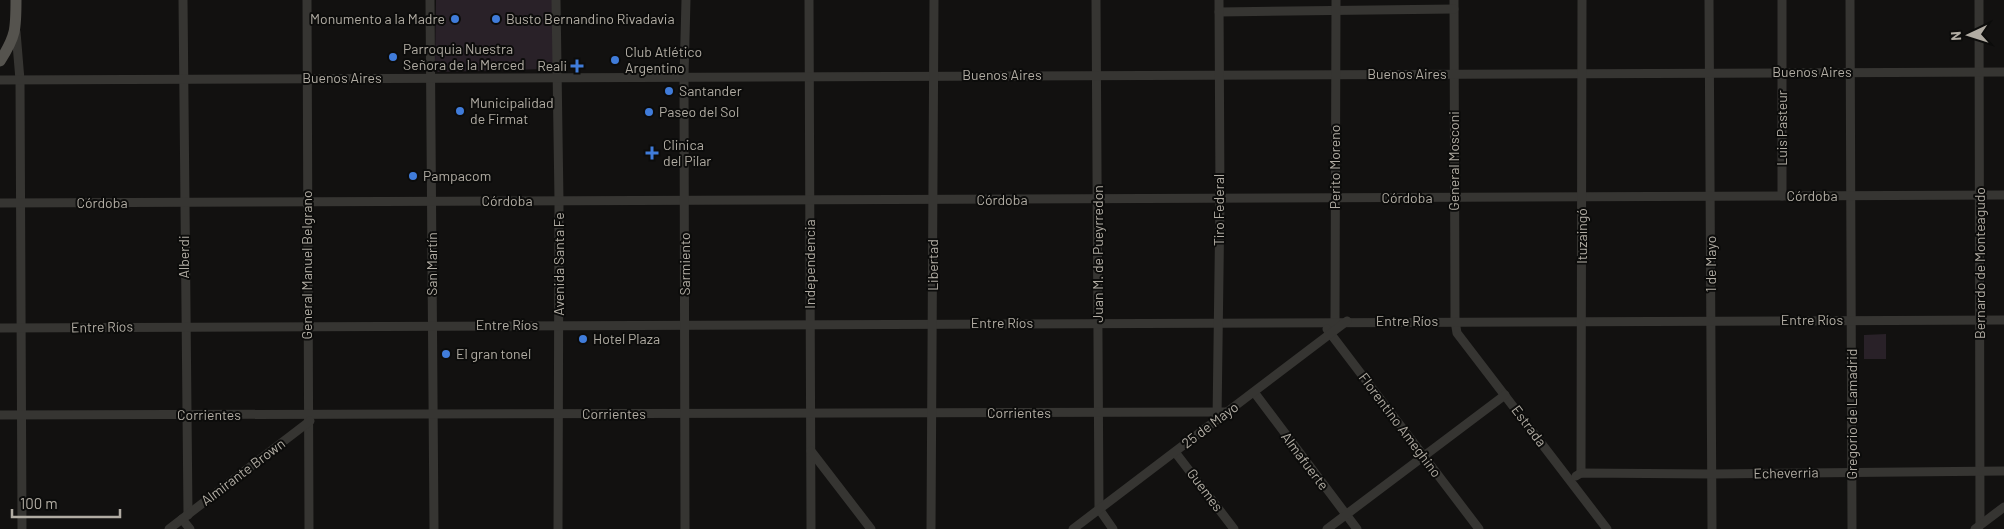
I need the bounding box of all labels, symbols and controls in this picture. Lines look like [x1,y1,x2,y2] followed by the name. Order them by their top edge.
[310,10,445,27] place label: Monumento a la Madre
[506,10,675,27] place label: Busto Bernandino Rivadavia
[1944,10,1994,60] north arrow
[449,13,461,25] marker: Monumento a la Madre
[490,13,502,25] marker: Busto Bernandino Rivadavia
[1947,31,1964,41] text: N
[403,40,525,73] place label: Parroquia Nuestra Señora de la Merced
[625,43,702,76] place label: Club Atlético Argentino
[387,51,399,63] marker: Parroquia Nuestra Señora de la Merced
[609,54,621,66] marker: Club Atlético Argentino
[537,57,567,74] place label: Reali
[571,60,583,72] marker: Reali
[1772,63,1852,80] street label: Buenos Aires
[1367,65,1447,82] street label: Buenos Aires
[962,66,1042,83] street label: Buenos Aires
[302,69,382,86] street label: Buenos Aires
[679,82,742,99] place label: Santander
[663,85,675,97] marker: Santander
[1773,90,1790,166] street label: Luis Pasteur
[470,94,554,127] place label: Municipalidad de Firmat
[659,103,739,120] place label: Paseo del Sol
[454,105,466,117] marker: Municipalidad de Firmat
[643,106,655,118] marker: Paseo del Sol
[1445,111,1462,211] street label: General Mosconi
[1326,125,1343,209] street label: Perito Moreno
[663,136,711,169] place label: Clinica del Pilar
[645,146,659,160] marker: Clinica del Pilar
[423,167,491,184] place label: Pampacom
[407,170,419,182] marker: Pampacom
[1210,174,1227,246] street label: Tiro Federal
[1089,185,1106,323] street label: Juan M. de Pueyrredon
[1786,187,1838,204] street label: Córdoba
[1971,187,1988,339] street label: Bernardo de Monteagudo
[1381,189,1433,206] street label: Córdoba
[298,190,315,340] street label: General Manuel Belgrano
[976,191,1028,208] street label: Córdoba
[481,192,533,209] street label: Córdoba
[76,194,128,211] street label: Córdoba
[1573,208,1590,264] street label: Ituzaingó
[550,212,567,316] street label: Avenida Santa Fe
[801,219,818,309] street label: Independencia
[423,232,440,296] street label: San Martín
[676,232,693,296] street label: Sarmiento
[175,236,192,278] street label: Alberdi
[1702,236,1719,292] street label: 1 de Mayo
[924,239,941,291] street label: Libertad
[1781,311,1843,328] street label: Entre Ríos
[1376,312,1438,329] street label: Entre Ríos
[971,314,1033,331] street label: Entre Ríos
[476,316,538,333] street label: Entre Ríos
[71,317,134,336] street label: Entre Ríos
[593,330,660,347] place label: Hotel Plaza
[577,333,589,345] marker: Hotel Plaza
[456,345,531,362] place label: El gran tonel
[440,348,452,360] marker: El gran tonel
[1843,349,1860,479] street label: Gregorio de Lamadrid
[1356,369,1445,480] street label: Florentino Ameghino
[1178,398,1241,451] street label: 25 de Mayo
[1508,402,1550,450] street label: Estrada
[987,404,1051,421] street label: Corrientes
[582,405,646,422] street label: Corrientes
[177,406,241,423] street label: Corrientes
[1278,428,1333,493] street label: Almafuerte
[197,435,288,509] street label: Almirante Brown
[1753,463,1819,482] street label: Echeverria
[1184,465,1227,515] street label: Guemes
[12,486,120,518] scale bar
[20,494,58,512] text: 100 m

